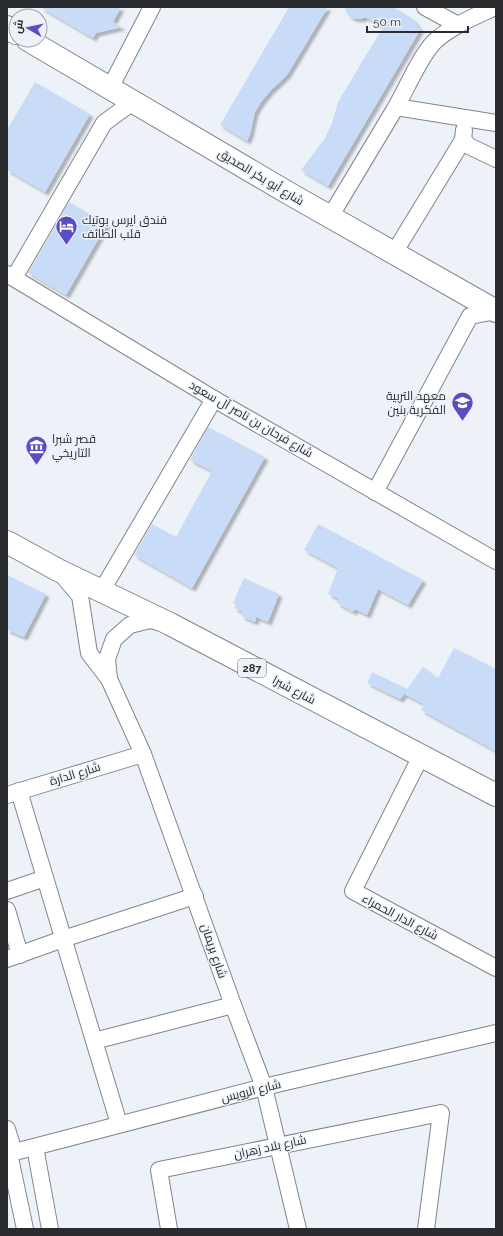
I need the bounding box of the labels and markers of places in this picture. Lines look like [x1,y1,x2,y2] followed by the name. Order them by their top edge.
[82,213,167,241] place label: فندق ايرس بوتيك قلب الطائف
[53,214,79,247] hotel icon: فندق ايرس بوتيك قلب الطائف
[386,389,446,417] place label: معهد التربية الفكرية بنين
[449,390,475,423] school or university icon: معهد التربية الفكرية بنين
[52,432,96,463] place label: قصر شبرا التاريخي
[23,433,49,466] museum icon: قصر شبرا التاريخي

